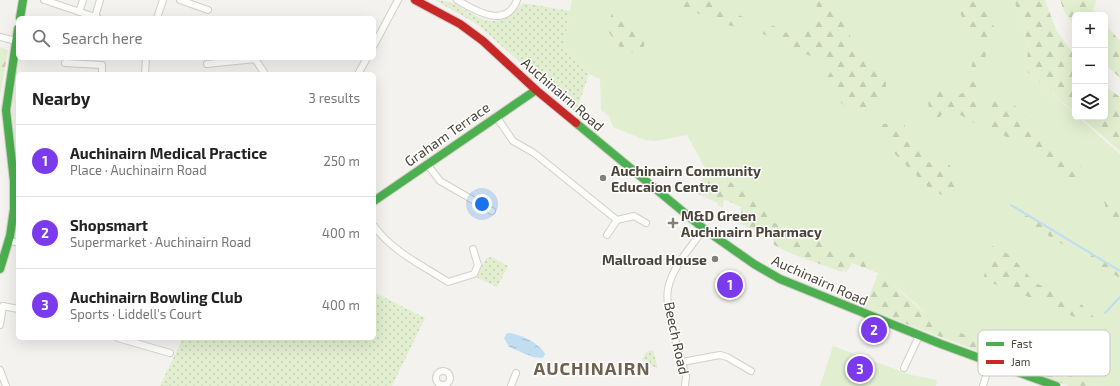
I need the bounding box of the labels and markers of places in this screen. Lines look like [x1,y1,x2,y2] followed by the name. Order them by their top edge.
[611,162,761,195] place label: Auchinairn Community Educaion Centre
[598,173,608,183] marker: Auchinairn Community Educaion Centre
[681,207,822,240] place label: M&D Green Auchinairn Pharmacy
[668,218,678,228] marker: M&D Green Auchinairn Pharmacy
[602,251,707,268] place label: Mallroad House
[710,254,720,264] marker: Mallroad House
[717,270,743,300] pin: 1
[861,315,887,345] pin: 2
[847,354,873,384] pin: 3

